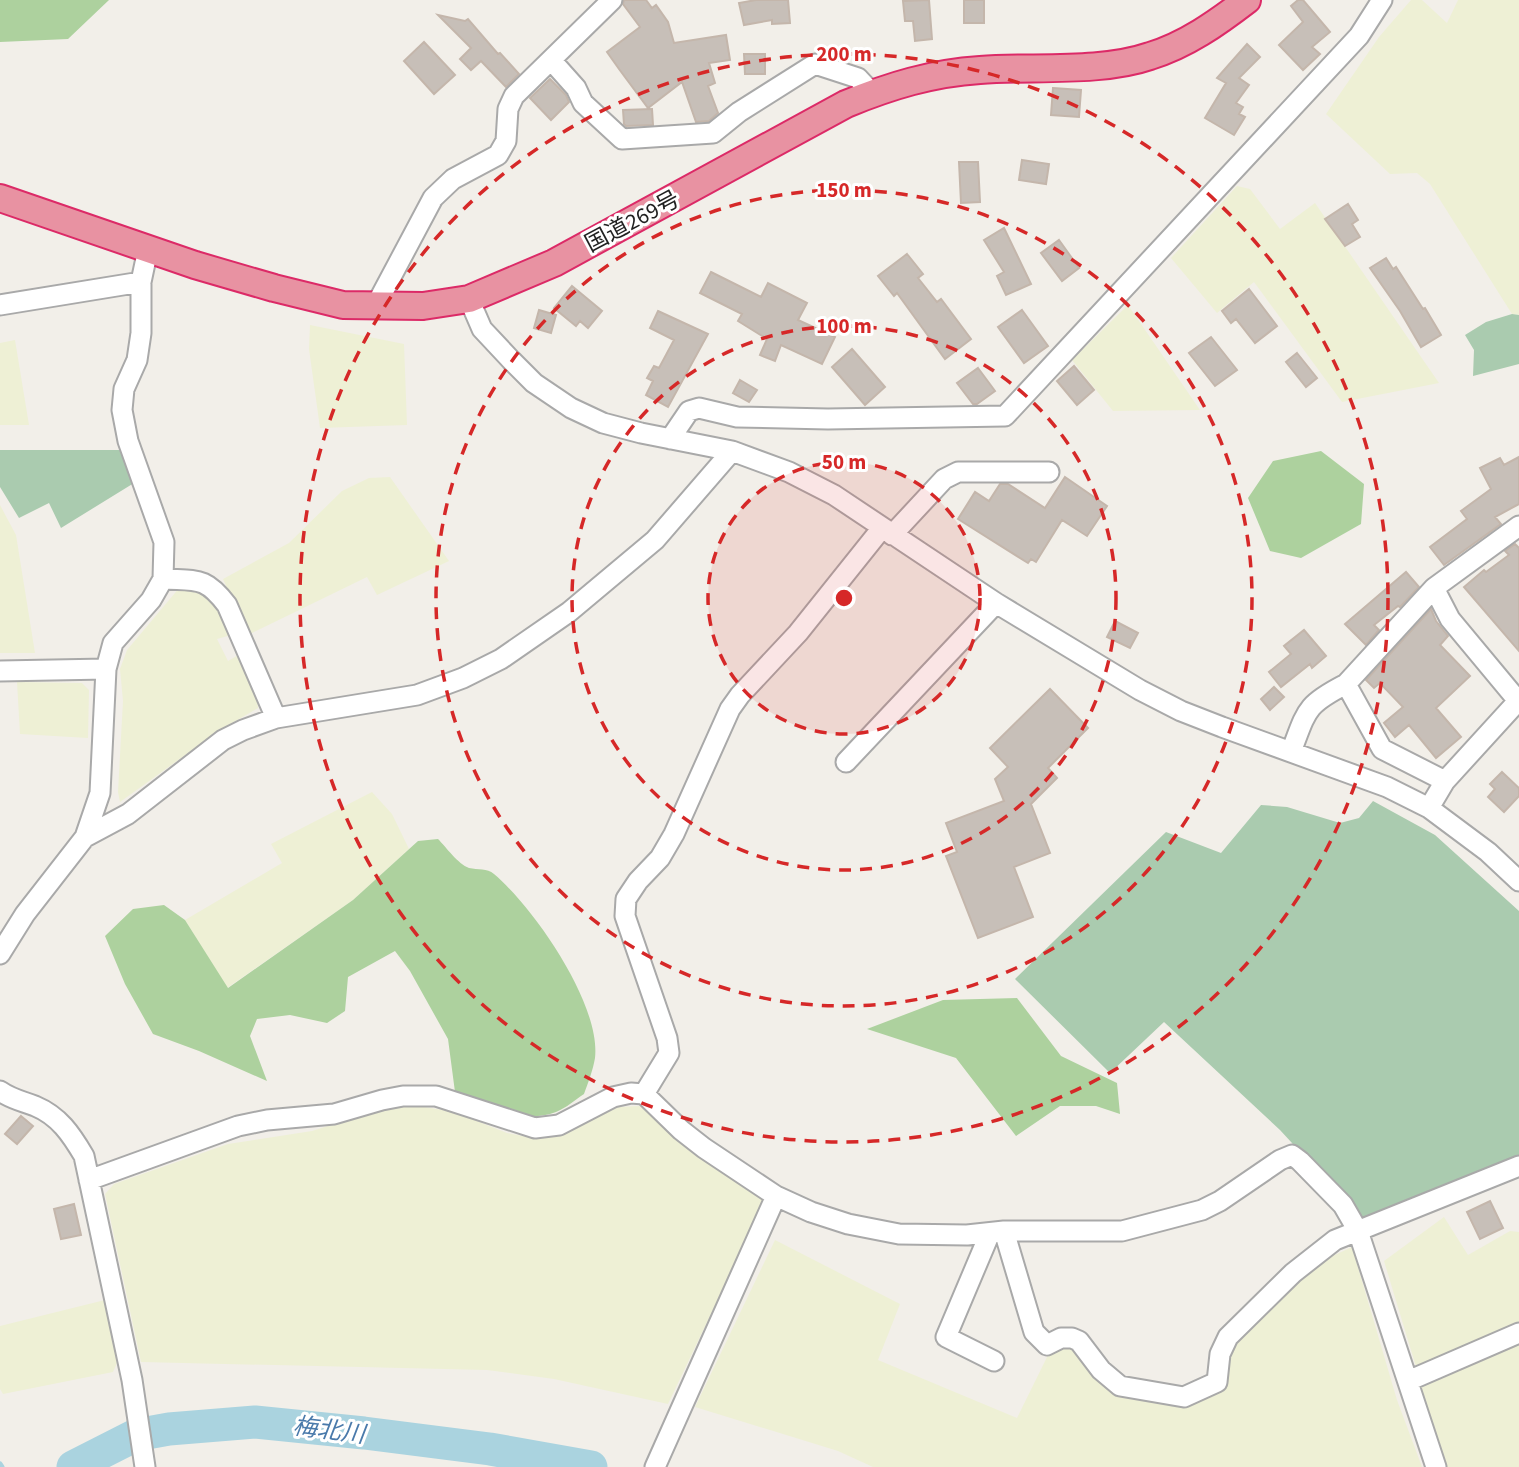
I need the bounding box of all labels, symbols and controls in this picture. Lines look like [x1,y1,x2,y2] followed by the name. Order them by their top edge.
[816,39,872,69] text: 200 m
[816,175,872,205] text: 150 m
[579,183,686,260] street label: 国道269号
[816,311,872,341] text: 100 m
[822,447,866,477] text: 50 m
[832,586,856,610] centre of rings
[291,1409,370,1453] water label: 梅北川

